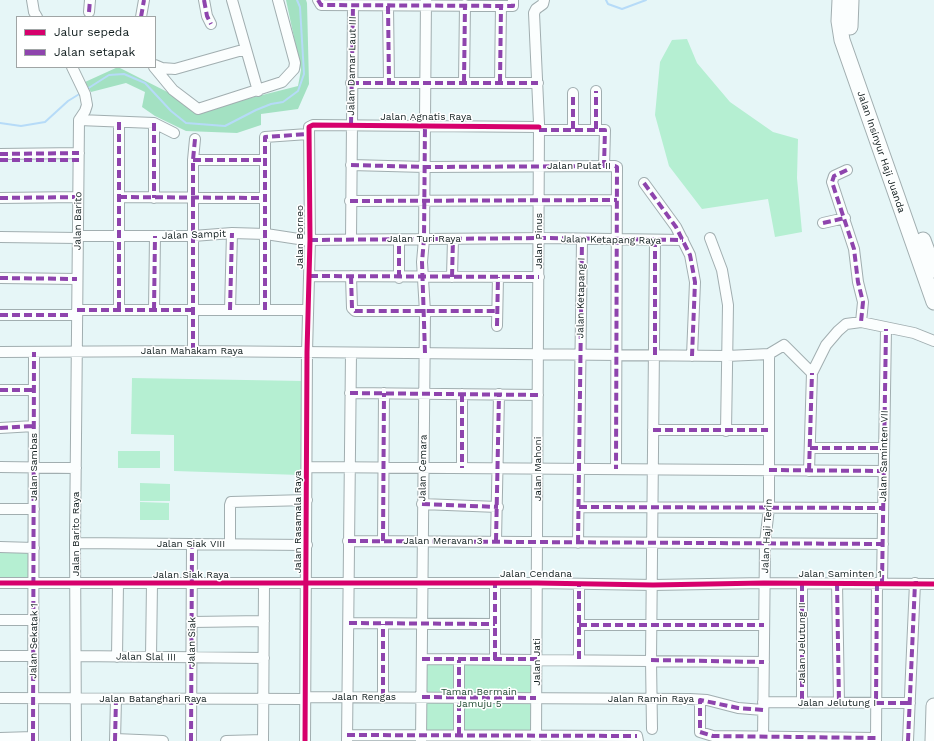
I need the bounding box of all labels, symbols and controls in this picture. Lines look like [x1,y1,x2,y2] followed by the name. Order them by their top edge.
[16,16,156,68] legend
[345,16,359,116] street label: Jalan Damar Laut III
[54,25,129,39] text: Jalur sepeda
[54,45,135,59] text: Jalan setapak
[854,89,908,215] street label: Jalan Insinyur Haji Juanda
[380,111,472,123] street label: Jalan Agnatis Raya
[547,160,611,172] street label: Jalan Pulat II
[71,192,85,250] street label: Jalan Barito
[294,205,306,269] street label: Jalan Borneo
[533,213,545,269] street label: Jalan Pinus
[162,228,226,242] street label: Jalan Sampit
[387,233,461,245] street label: Jalan Turi Raya
[561,233,661,247] street label: Jalan Ketapang Raya
[574,257,588,339] street label: Jalan Ketapang I
[141,345,243,357] street label: Jalan Mahakam Raya
[877,410,891,502] street label: Jalan Saminten VII
[28,433,40,501] street label: Jalan Sambas
[416,434,430,502] street label: Jalan Cemara
[532,437,544,501] street label: Jalan Mahoni
[292,471,304,573] street label: Jalan Rasamala Raya
[70,492,82,576] street label: Jalan Barito Raya
[759,498,775,574] street label: Jalan Haji Terin
[403,535,483,547] street label: Jalan Meravan 3
[157,538,225,550] street label: Jalan Siak VIII
[500,568,572,580] street label: Jalan Cendana
[798,568,882,580] street label: Jalan Saminten 1
[153,569,229,581] street label: Jalan Siak Raya
[796,602,808,684] street label: Jalan Jelutung II
[27,603,41,679] street label: Jalan Sekatak 1
[186,617,198,667] street label: Jalan Siak
[531,638,543,686] street label: Jalan Jati
[116,650,176,664] street label: Jalan Slal III
[441,686,517,710] park label: Taman Bermain Jamuju 5
[332,691,396,703] street label: Jalan Rengas
[99,693,207,705] street label: Jalan Batanghari Raya
[608,693,694,705] street label: Jalan Ramin Raya
[798,697,876,709] street label: Jalan Jelutung I

